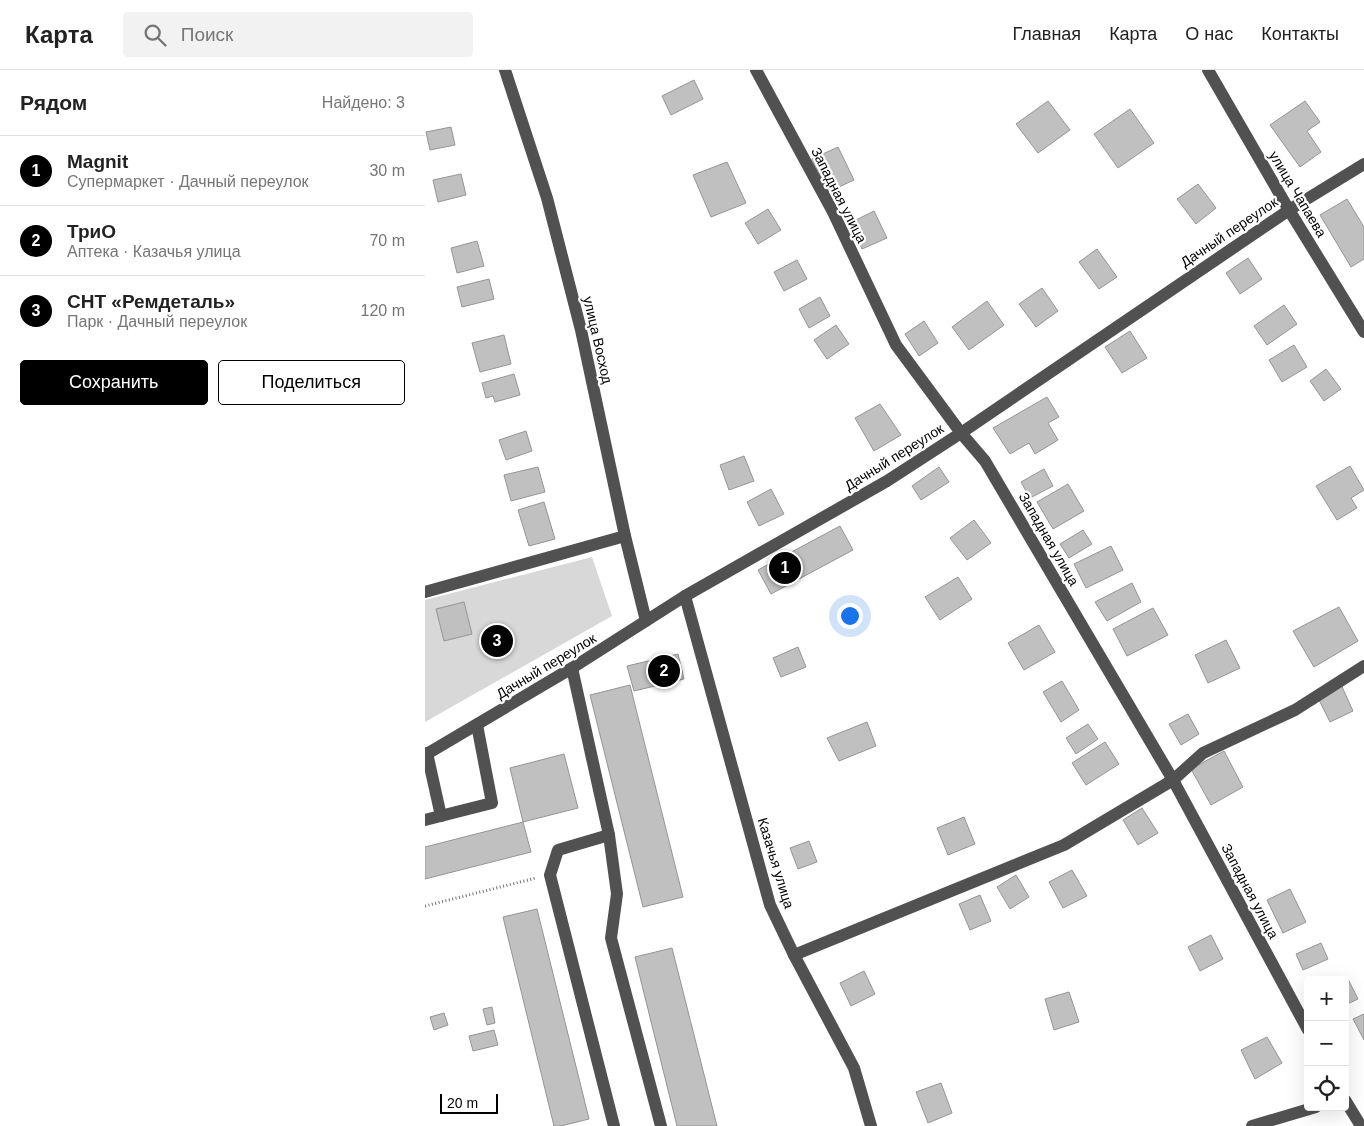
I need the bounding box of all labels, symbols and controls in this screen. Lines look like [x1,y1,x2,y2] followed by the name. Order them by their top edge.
[123,12,473,57] search box
[25,21,93,48] text: Карта
[141,21,169,49] icon: search
[181,24,233,45] text: Поиск
[1013,24,1081,44] text: Главная
[1109,24,1157,44] text: Карта
[1185,24,1233,44] text: О нас
[1261,24,1339,44] text: Контакты
[20,91,87,114] text: Рядом
[322,94,405,111] text: Найдено: 3
[808,144,870,246] street label: Западная улица
[1266,148,1330,240] street label: улица Чапаева
[67,151,128,172] text: Magnit
[32,162,40,179] text: 1
[369,162,405,179] text: 30 m
[67,173,309,190] text: Супермаркет · Дачный переулок
[1177,193,1281,270] street label: Дачный переулок
[67,221,116,242] text: ТриО
[32,232,40,249] text: 2
[369,232,405,249] text: 70 m
[67,243,241,260] text: Аптека · Казачья улица
[67,291,235,312] text: СНТ «Ремдеталь»
[580,295,616,385] street label: улица Восход
[32,302,40,319] text: 3
[361,302,405,319] text: 120 m
[67,313,247,330] text: Парк · Дачный переулок
[20,360,208,405] button: Сохранить
[218,360,405,405] button: Поделиться
[842,420,947,494] street label: Дачный переулок
[1016,489,1082,589] street label: Западная улица
[769,549,801,587] pin: 1
[837,603,863,629] your location
[481,622,513,660] pin: 3
[493,629,599,702] street label: Дачный переулок
[648,652,680,690] pin: 2
[755,816,797,911] street label: Казачья улица
[1218,841,1282,941] street label: Западная улица
[1304,976,1349,1111] map controls
[1304,976,1349,1021] button: +
[1304,1021,1349,1066] button: −
[1304,1066,1349,1111] button: locate
[440,1091,497,1114] scale bar
[447,1095,478,1111] text: 20 m

